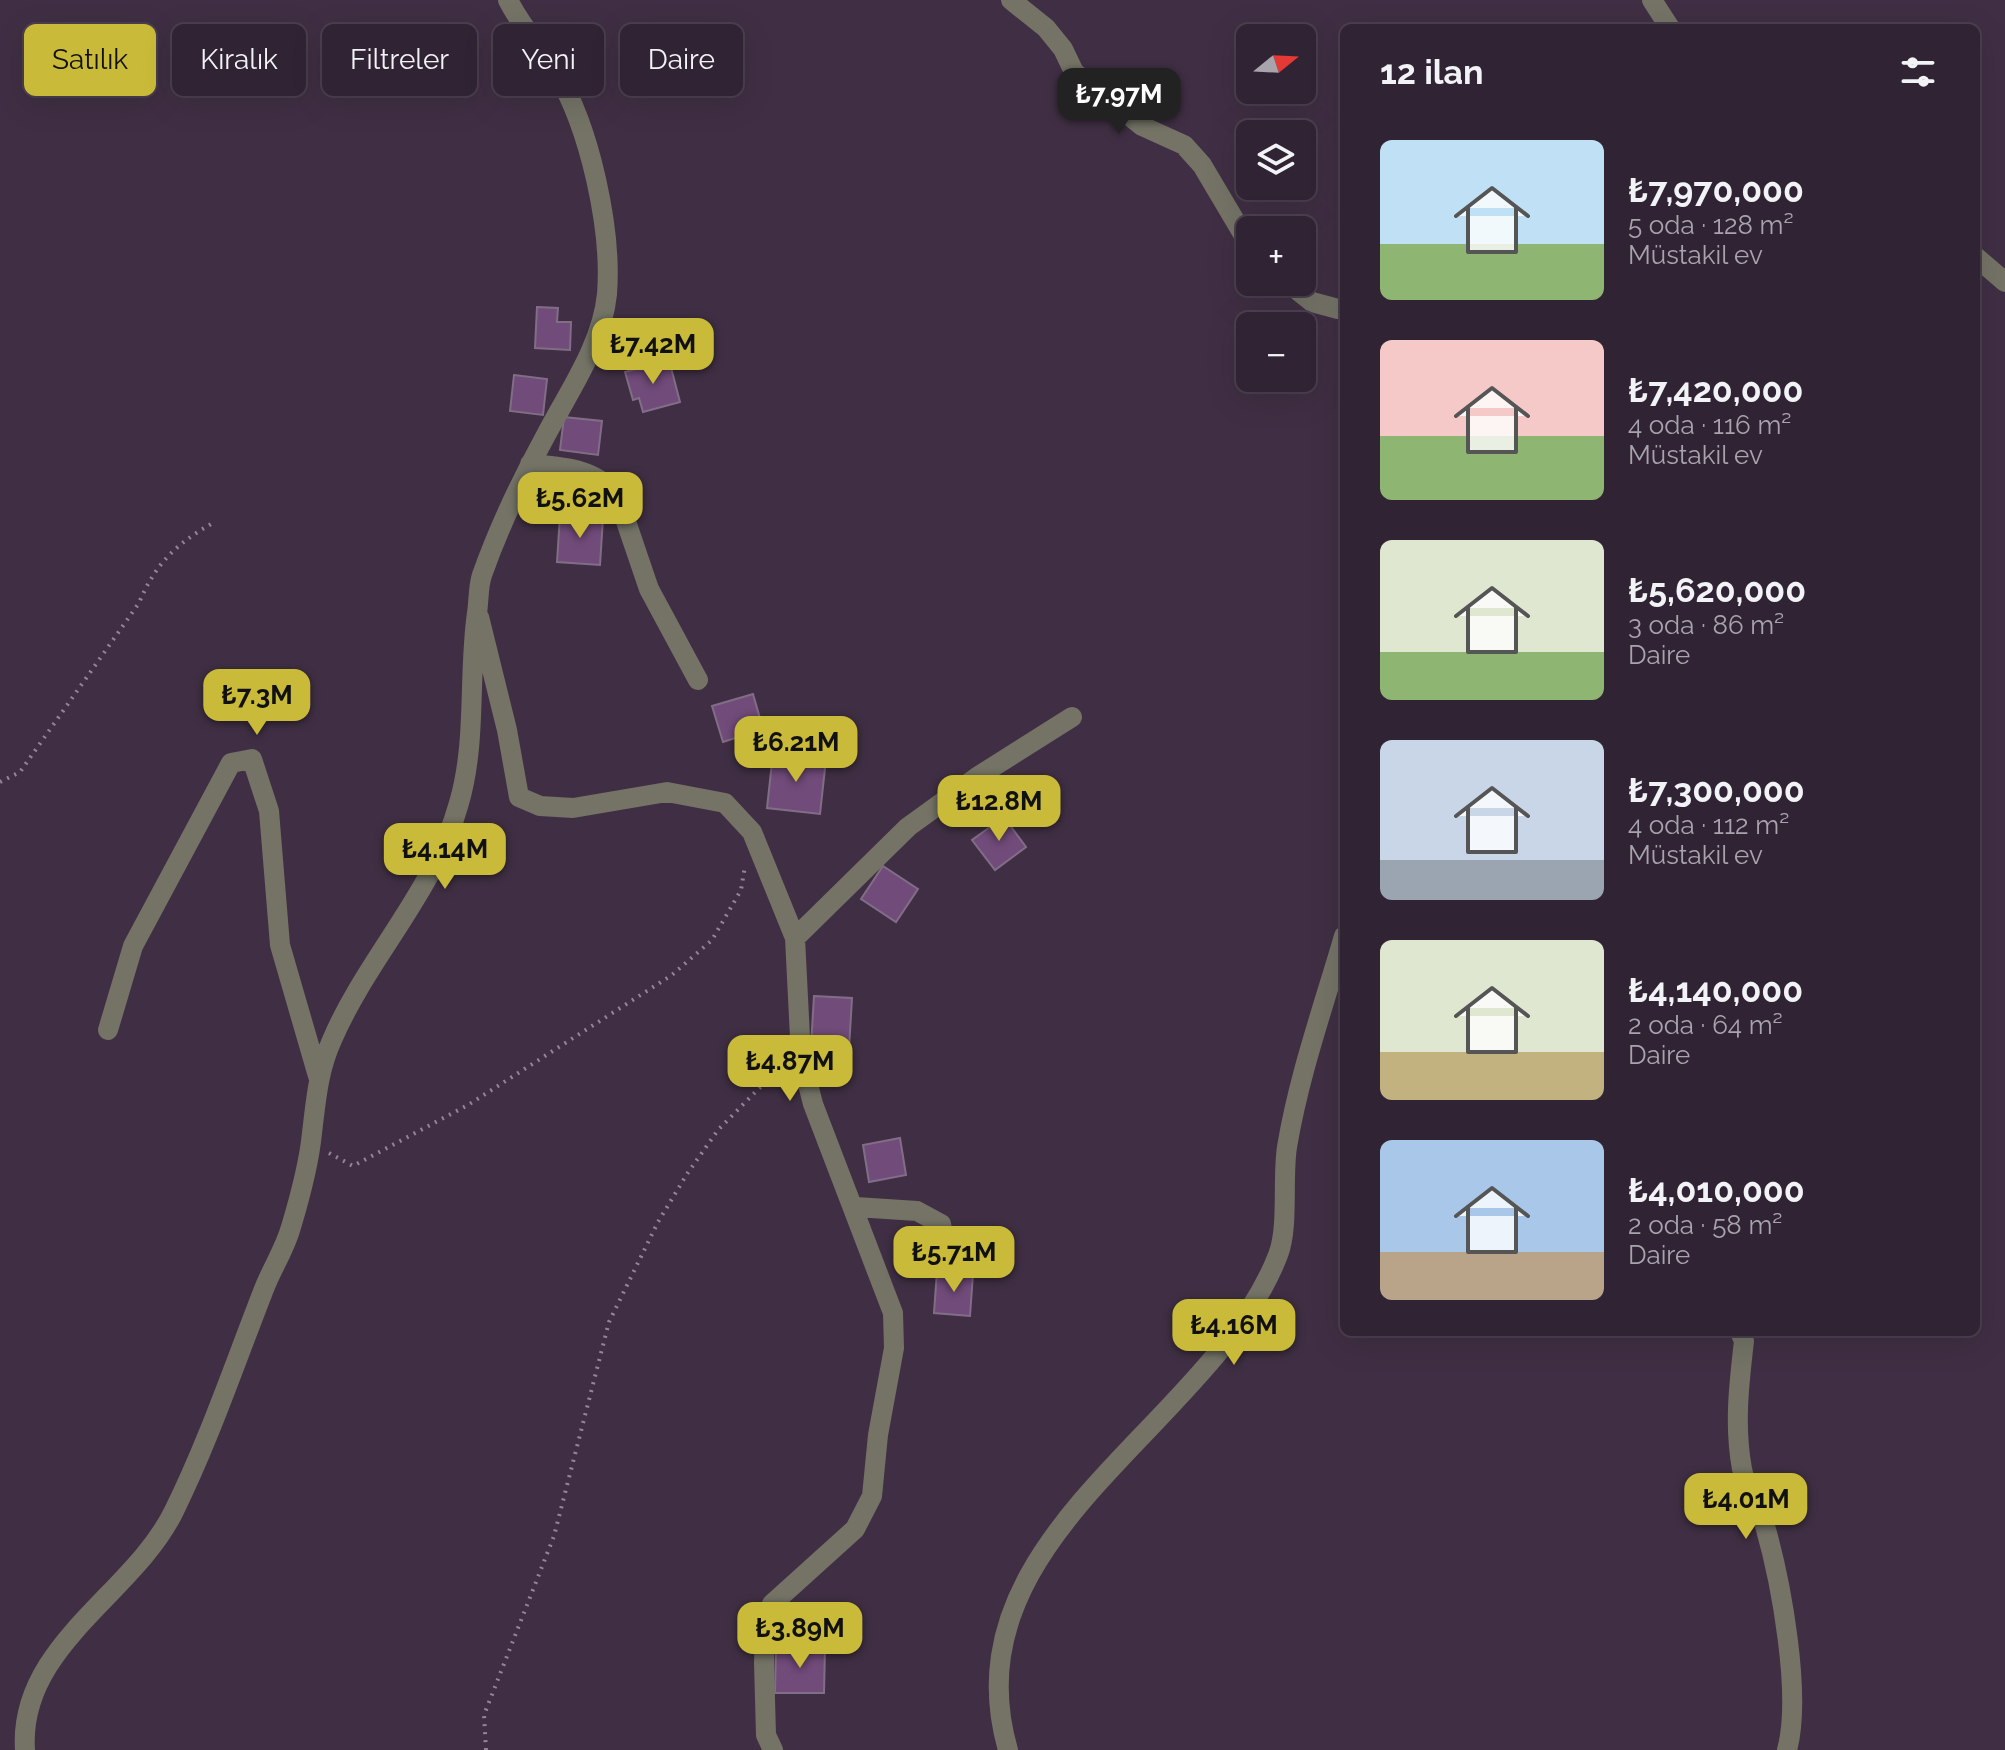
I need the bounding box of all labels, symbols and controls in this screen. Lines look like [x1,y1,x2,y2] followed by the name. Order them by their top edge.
[24,24,156,96] chip: Satılık
[172,24,306,96] chip: Kiralık
[322,24,477,96] chip: Filtreler
[493,24,604,96] chip: Yeni
[620,24,743,96] chip: Daire
[1236,24,1316,104] north arrow
[1236,24,1316,392] map controls
[1896,50,1940,94] icon: filters
[1380,52,1484,92] text: 12 ilan
[1054,68,1184,136] pin: ₺7.97M
[1076,79,1162,109] text: ₺7.97M
[1236,120,1316,200] button: layers
[1628,170,1804,210] text: ₺7,970,000
[1444,172,1540,268] icon: home
[1628,210,1794,240] text: 5 oda · 128 m²
[1236,216,1316,296] button: +
[1628,240,1763,270] text: Müstakil ev
[1236,312,1316,392] button: −
[588,318,718,386] pin: ₺7.42M
[610,329,696,359] text: ₺7.42M
[1628,370,1803,410] text: ₺7,420,000
[1444,372,1540,468] icon: home
[1628,410,1791,440] text: 4 oda · 116 m²
[1628,440,1763,470] text: Müstakil ev
[515,472,645,540] pin: ₺5.62M
[536,483,624,513] text: ₺5.62M
[1628,570,1806,610] text: ₺5,620,000
[1444,572,1540,668] icon: home
[1628,610,1784,640] text: 3 oda · 86 m²
[1628,640,1690,670] text: Daire
[201,669,313,737] pin: ₺7.3M
[221,680,293,710] text: ₺7.3M
[731,716,861,784] pin: ₺6.21M
[752,727,840,757] text: ₺6.21M
[1628,770,1805,810] text: ₺7,300,000
[1444,772,1540,868] icon: home
[934,775,1064,843] pin: ₺12.8M
[956,786,1043,816] text: ₺12.8M
[1628,810,1789,840] text: 4 oda · 112 m²
[380,823,510,891] pin: ₺4.14M
[402,834,488,864] text: ₺4.14M
[1628,840,1763,870] text: Müstakil ev
[1628,970,1803,1010] text: ₺4,140,000
[1444,972,1540,1068] icon: home
[1628,1010,1783,1040] text: 2 oda · 64 m²
[725,1035,855,1103] pin: ₺4.87M
[1628,1040,1690,1070] text: Daire
[746,1046,834,1076] text: ₺4.87M
[1628,1170,1805,1210] text: ₺4,010,000
[1444,1172,1540,1268] icon: home
[1628,1210,1782,1240] text: 2 oda · 58 m²
[889,1226,1019,1294] pin: ₺5.71M
[911,1237,997,1267] text: ₺5.71M
[1628,1240,1690,1270] text: Daire
[1169,1299,1299,1367] pin: ₺4.16M
[1190,1310,1278,1340] text: ₺4.16M
[1681,1473,1811,1541] pin: ₺4.01M
[1702,1484,1790,1514] text: ₺4.01M
[735,1602,865,1670] pin: ₺3.89M
[755,1613,845,1643] text: ₺3.89M

